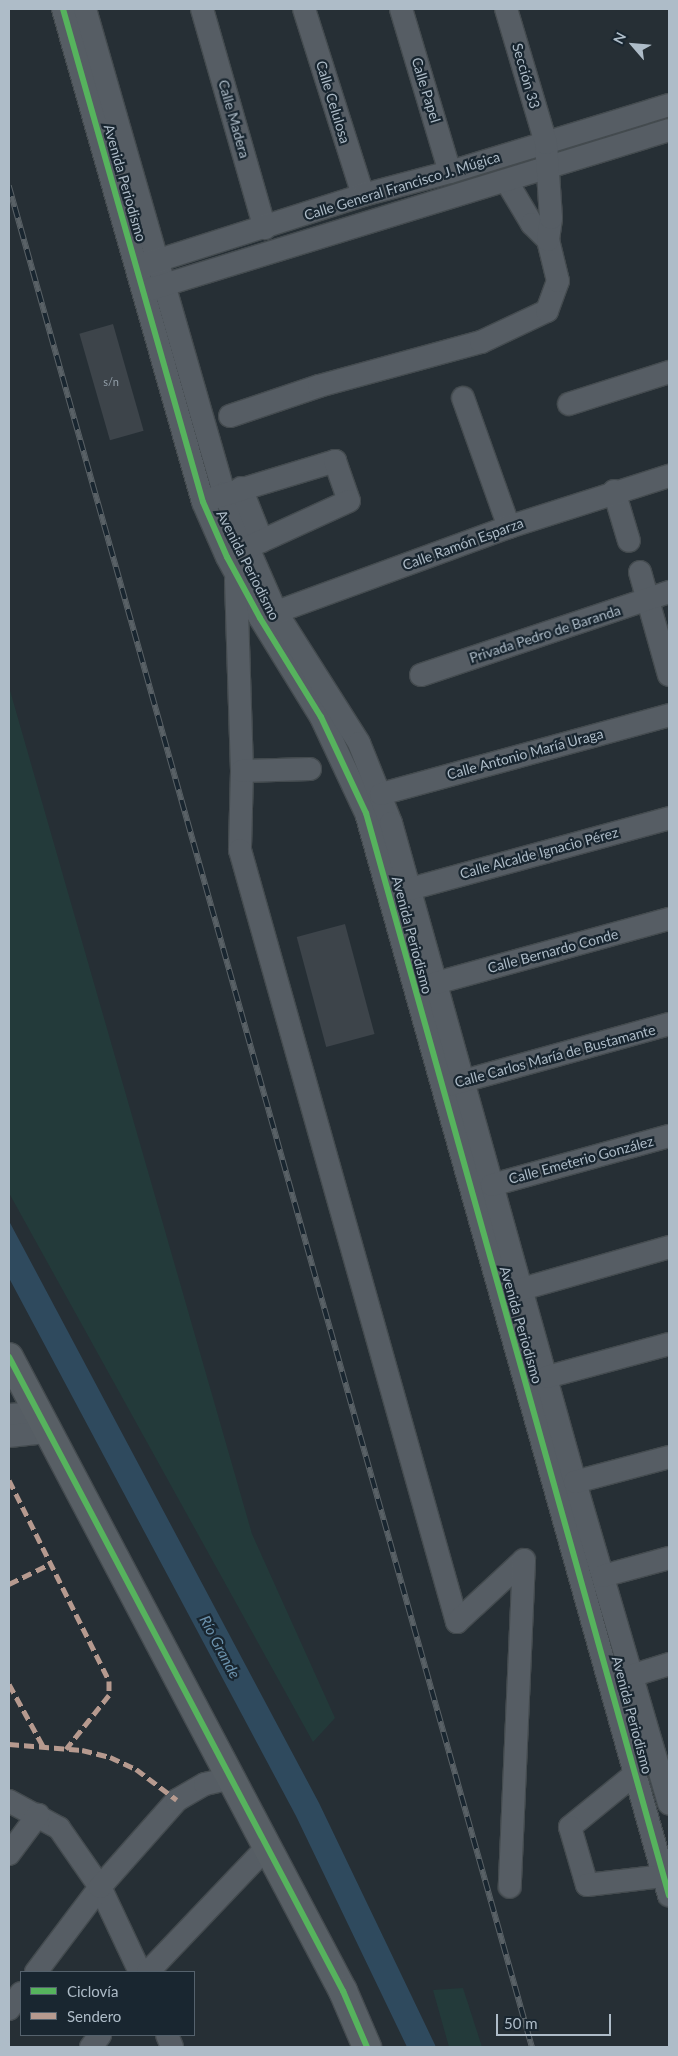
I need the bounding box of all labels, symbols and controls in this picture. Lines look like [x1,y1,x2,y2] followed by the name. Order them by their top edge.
[608,20,658,70] north arrow
[609,29,629,47] text: N
[509,41,543,111] street label: Sección 33
[408,55,444,125] street label: Calle Papel
[312,58,354,146] street label: Calle Celulosa
[215,78,253,160] street label: Calle Madera
[100,122,150,244] street label: Avenida Periodismo
[302,148,502,224] street label: Calle General Francisco J. Múgica
[103,375,119,389] house number: s/n
[213,507,283,623] street label: Avenida Periodismo
[400,514,526,574] street label: Calle Ramón Esparza
[467,602,623,666] street label: Privada Pedro de Baranda
[445,725,605,783] street label: Calle Antonio María Uraga
[458,824,620,882] street label: Calle Alcalde Ignacio Pérez
[388,874,436,996] street label: Avenida Periodismo
[486,925,620,977] street label: Calle Bernardo Conde
[453,1021,657,1091] street label: Calle Carlos María de Bustamante
[507,1133,655,1187] street label: Calle Emeterio González
[496,1264,546,1386] street label: Avenida Periodismo
[196,1612,244,1682] water label: Río Grande
[608,1654,656,1776] street label: Avenida Periodismo
[20,1971,195,2036] legend
[67,1982,118,2000] text: Ciclovía
[498,2004,613,2036] scale bar
[67,2007,121,2025] text: Sendero
[504,2014,538,2032] text: 50 m

